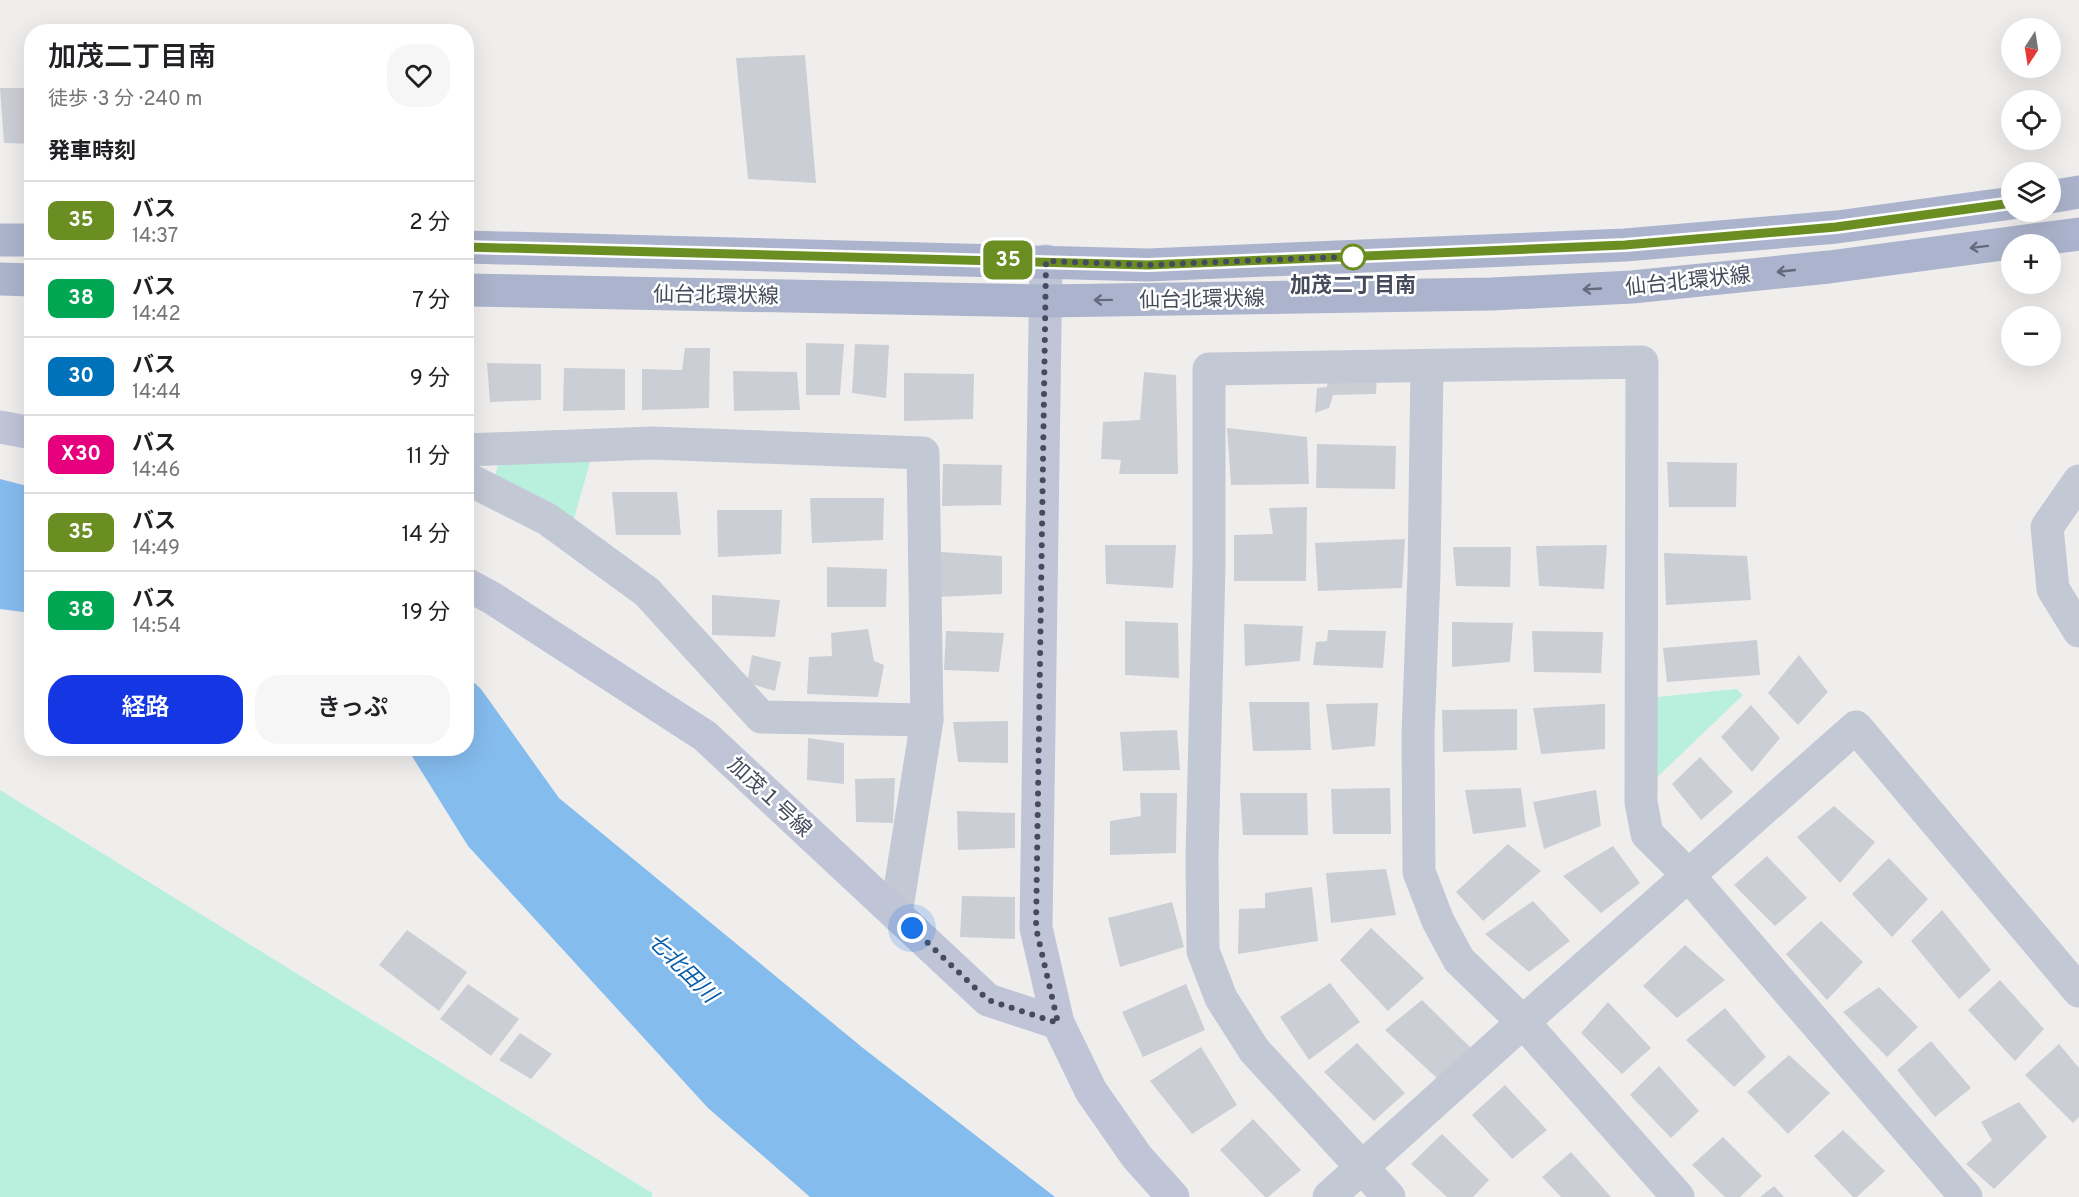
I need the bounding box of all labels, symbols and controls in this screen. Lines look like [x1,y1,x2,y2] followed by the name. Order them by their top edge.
[2001,18,2061,78] north arrow
[2001,18,2061,366] map controls
[48,41,216,77] text: 加茂二丁目南
[387,44,450,107] button: heart
[48,87,202,113] text: 徒歩 · 3 分 · 240 m
[2001,90,2061,150] button: locate
[48,139,136,166] text: 発車時刻
[2001,162,2061,222] button: layers
[132,197,176,224] text: バス
[68,207,94,234] text: 35
[409,210,450,237] text: 2 分
[132,224,178,250] text: 14:37
[2001,234,2061,294] button: +
[981,240,1035,280] line badge: 35
[1970,242,1990,253] one-way arrow
[1340,244,1366,270] marker: 加茂二丁目南
[995,247,1021,274] text: 35
[1624,262,1752,303] street label: 仙台北環状線
[1776,266,1796,277] one-way arrow
[1290,273,1416,300] place label: 加茂二丁目南
[132,275,176,302] text: バス
[653,282,779,311] street label: 仙台北環状線
[1582,284,1602,295] one-way arrow
[68,285,94,312] text: 38
[1139,286,1265,315] street label: 仙台北環状線
[412,288,450,315] text: 7 分
[1093,294,1113,306] one-way arrow
[132,302,181,328] text: 14:42
[2001,306,2061,366] button: −
[132,353,176,380] text: バス
[68,363,94,390] text: 30
[410,366,450,393] text: 9 分
[132,380,181,406] text: 14:44
[132,431,176,458] text: バス
[61,441,101,468] text: X30
[406,444,450,471] text: 11 分
[132,458,180,484] text: 14:46
[132,509,176,536] text: バス
[68,519,94,546] text: 35
[401,522,450,549] text: 14 分
[132,536,180,562] text: 14:49
[132,587,176,614] text: バス
[68,597,94,624] text: 38
[401,600,450,627] text: 19 分
[132,614,181,640] text: 14:54
[48,675,243,744] button: 経路
[255,675,450,744] button: きっぷ
[721,752,817,844] street label: 加茂１号線
[897,913,927,943] your location
[641,928,723,1011] water label: 七北田川

